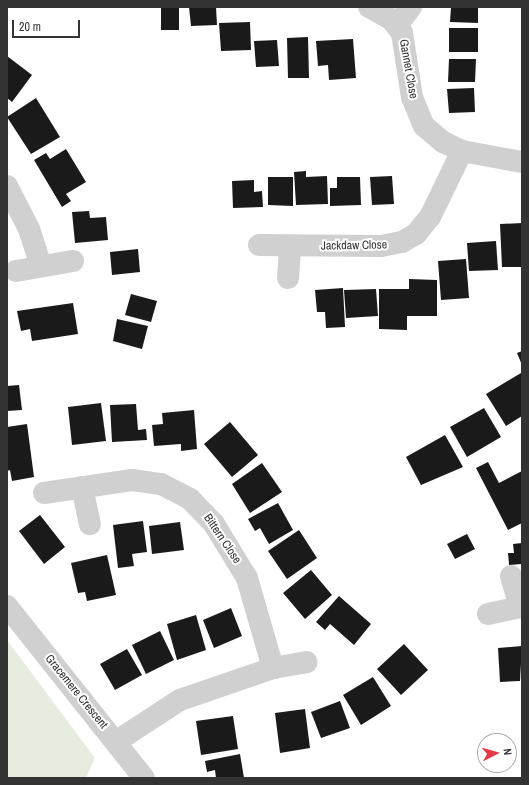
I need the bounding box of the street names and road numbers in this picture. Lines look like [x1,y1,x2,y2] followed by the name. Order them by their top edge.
[396,38,420,100] street label: Gannet Close
[321,238,387,254] street label: Jackdaw Close
[200,511,244,567] street label: Bittern Close
[42,652,110,732] street label: Gracemere Crescent

